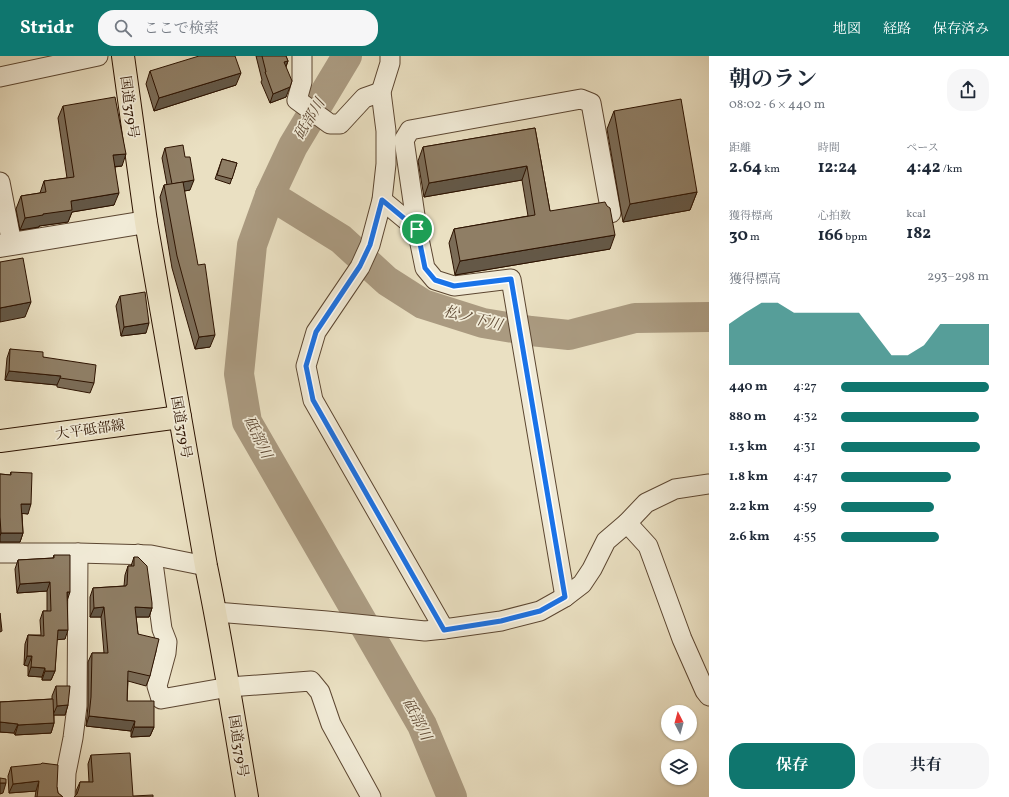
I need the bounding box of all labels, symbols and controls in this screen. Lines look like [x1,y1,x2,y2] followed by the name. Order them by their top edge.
[98,10,378,46] search box
[20,15,74,41] text: Stridr
[112,17,134,39] icon: search
[144,19,219,40] text: ここで検索
[833,20,861,39] text: 地図
[883,20,911,39] text: 経路
[933,20,989,39] text: 保存済み
[729,65,817,96] text: 朝のラン
[947,69,989,111] button: share
[115,75,142,140] street label: 国道379号
[290,93,332,144] water label: 砥部川
[729,96,825,114] text: 08:02 · 6 × 440 m
[729,141,751,156] text: 距離
[818,141,840,156] text: 時間
[906,141,939,156] text: ペース
[729,156,762,179] text: 2.64
[818,156,857,179] text: 12:24
[906,156,941,179] text: 4:42
[762,162,780,177] text: km
[941,162,963,177] text: /km
[906,207,926,222] text: kcal
[729,209,773,224] text: 獲得標高
[818,209,851,224] text: 心拍数
[400,212,434,246] pin
[406,218,428,240] icon: arrive
[906,222,931,245] text: 182
[729,224,748,247] text: 30
[818,224,843,247] text: 166
[748,230,760,245] text: m
[843,230,867,245] text: bpm
[927,268,989,286] text: 293–298 m
[729,271,781,289] text: 獲得標高
[441,302,506,337] water label: 松ノ下川
[729,378,768,396] text: 440 m
[793,378,817,396] text: 4:27
[166,395,195,460] street label: 国道379号
[729,408,766,426] text: 880 m
[793,408,817,426] text: 4:32
[237,413,277,464] water label: 砥部川
[54,416,126,445] street label: 大平砥部線
[729,438,767,456] text: 1.3 km
[793,438,816,456] text: 4:31
[729,468,768,486] text: 1.8 km
[793,468,818,486] text: 4:47
[729,498,769,516] text: 2.2 km
[793,498,817,516] text: 4:59
[729,528,770,546] text: 2.6 km
[793,528,816,546] text: 4:55
[396,695,436,746] water label: 砥部川
[661,705,697,741] north arrow
[661,705,697,785] map controls
[223,714,252,779] street label: 国道379号
[729,743,855,789] button: 保存
[863,743,989,789] button: 共有
[661,749,697,785] button: layers

